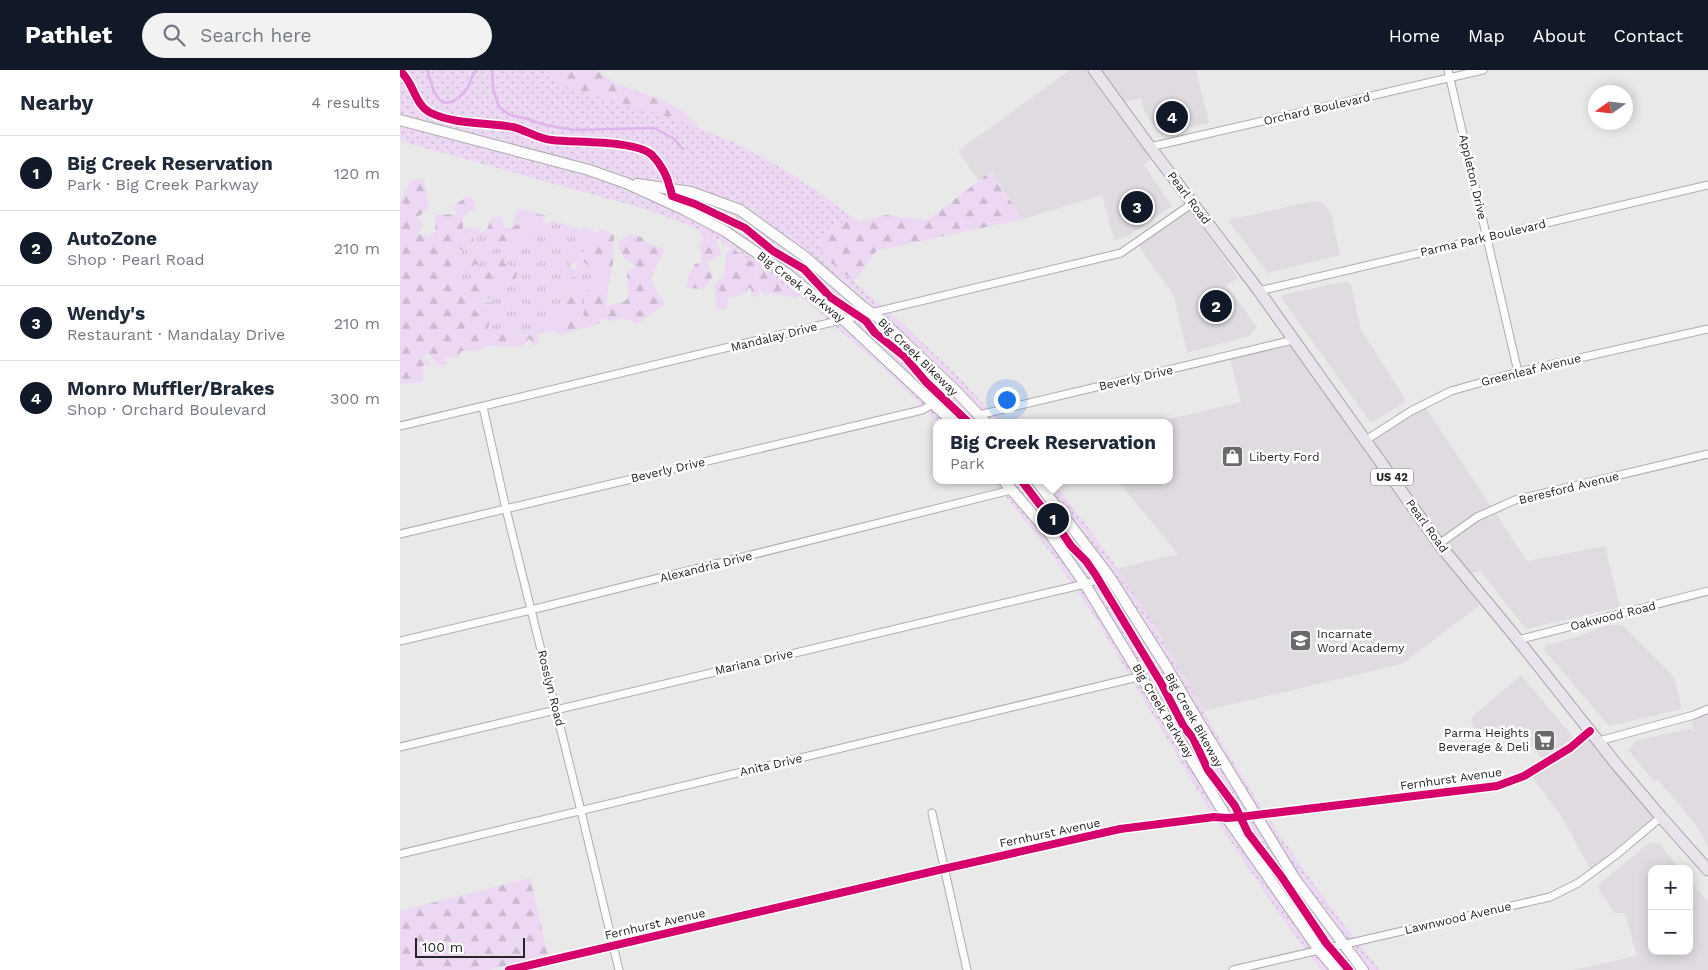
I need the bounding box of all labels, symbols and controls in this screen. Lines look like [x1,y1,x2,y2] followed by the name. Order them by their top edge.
[142,13,492,58] search box
[25,21,112,49] text: Pathlet
[160,21,188,49] icon: search
[200,24,312,47] text: Search here
[1389,25,1440,46] text: Home
[1468,25,1505,46] text: Map
[1533,25,1585,46] text: About
[1613,25,1683,46] text: Contact
[1588,85,1633,130] north arrow
[20,90,93,115] text: Nearby
[1262,90,1372,128] street label: Orchard Boulevard
[311,93,380,112] text: 4 results
[1156,98,1188,136] pin: 4
[1456,133,1490,221] street label: Appleton Drive
[67,152,273,175] text: Big Creek Reservation
[33,164,39,183] text: 1
[334,164,380,183] text: 120 m
[1165,169,1213,227] street label: Pearl Road
[67,175,259,194] text: Park · Big Creek Parkway
[1121,188,1153,226] pin: 3
[1419,217,1547,259] street label: Parma Park Boulevard
[67,227,157,250] text: AutoZone
[31,239,41,258] text: 2
[334,239,380,258] text: 210 m
[754,248,848,326] street label: Big Creek Parkway
[67,250,205,269] text: Shop · Pearl Road
[1200,287,1232,325] pin: 2
[67,302,145,325] text: Wendy's
[31,314,41,333] text: 3
[334,314,380,333] text: 210 m
[875,315,962,399] street label: Big Creek Bikeway
[729,319,819,355] street label: Mandalay Drive
[67,325,285,344] text: Restaurant · Mandalay Drive
[1480,351,1582,389] street label: Greenleaf Avenue
[1097,363,1175,393] street label: Beverly Drive
[67,377,274,400] text: Monro Muffler/Brakes
[994,387,1020,413] your location
[31,389,41,408] text: 4
[330,389,380,408] text: 300 m
[67,400,266,419] text: Shop · Orchard Boulevard
[933,419,1173,484] popup
[950,431,1156,454] text: Big Creek Reservation
[1221,445,1245,469] shop icon: Liberty Ford
[1249,450,1319,464] place label: Liberty Ford
[950,454,985,473] text: Park
[629,455,707,485] street label: Beverly Drive
[1371,468,1413,486] road number: US 42
[1517,469,1621,507] street label: Beresford Avenue
[1403,497,1451,555] street label: Pearl Road
[1037,500,1069,538] pin: 1
[658,549,754,585] street label: Alexandria Drive
[1569,599,1657,633] street label: Oakwood Road
[1317,627,1405,655] place label: Incarnate Word Academy
[1289,629,1313,653] school or university icon: Incarnate Word Academy
[714,646,794,678] street label: Mariana Drive
[535,648,567,728] street label: Rosslyn Road
[1129,661,1197,761] street label: Big Creek Parkway
[1162,670,1226,770] street label: Big Creek Bikeway
[1438,726,1529,754] place label: Parma Heights Beverage & Deli
[1533,728,1557,752] supermarket icon: Parma Heights Beverage & Deli
[738,751,804,779] street label: Anita Drive
[1399,765,1503,793] street label: Fernhurst Avenue
[998,815,1102,851] street label: Fernhurst Avenue
[1648,865,1693,955] map controls
[1648,865,1693,910] button: +
[1403,899,1513,937] street label: Lawnwood Avenue
[603,906,707,942] street label: Fernhurst Avenue
[1648,910,1693,955] button: −
[415,935,525,958] scale bar
[422,939,463,955] text: 100 m

